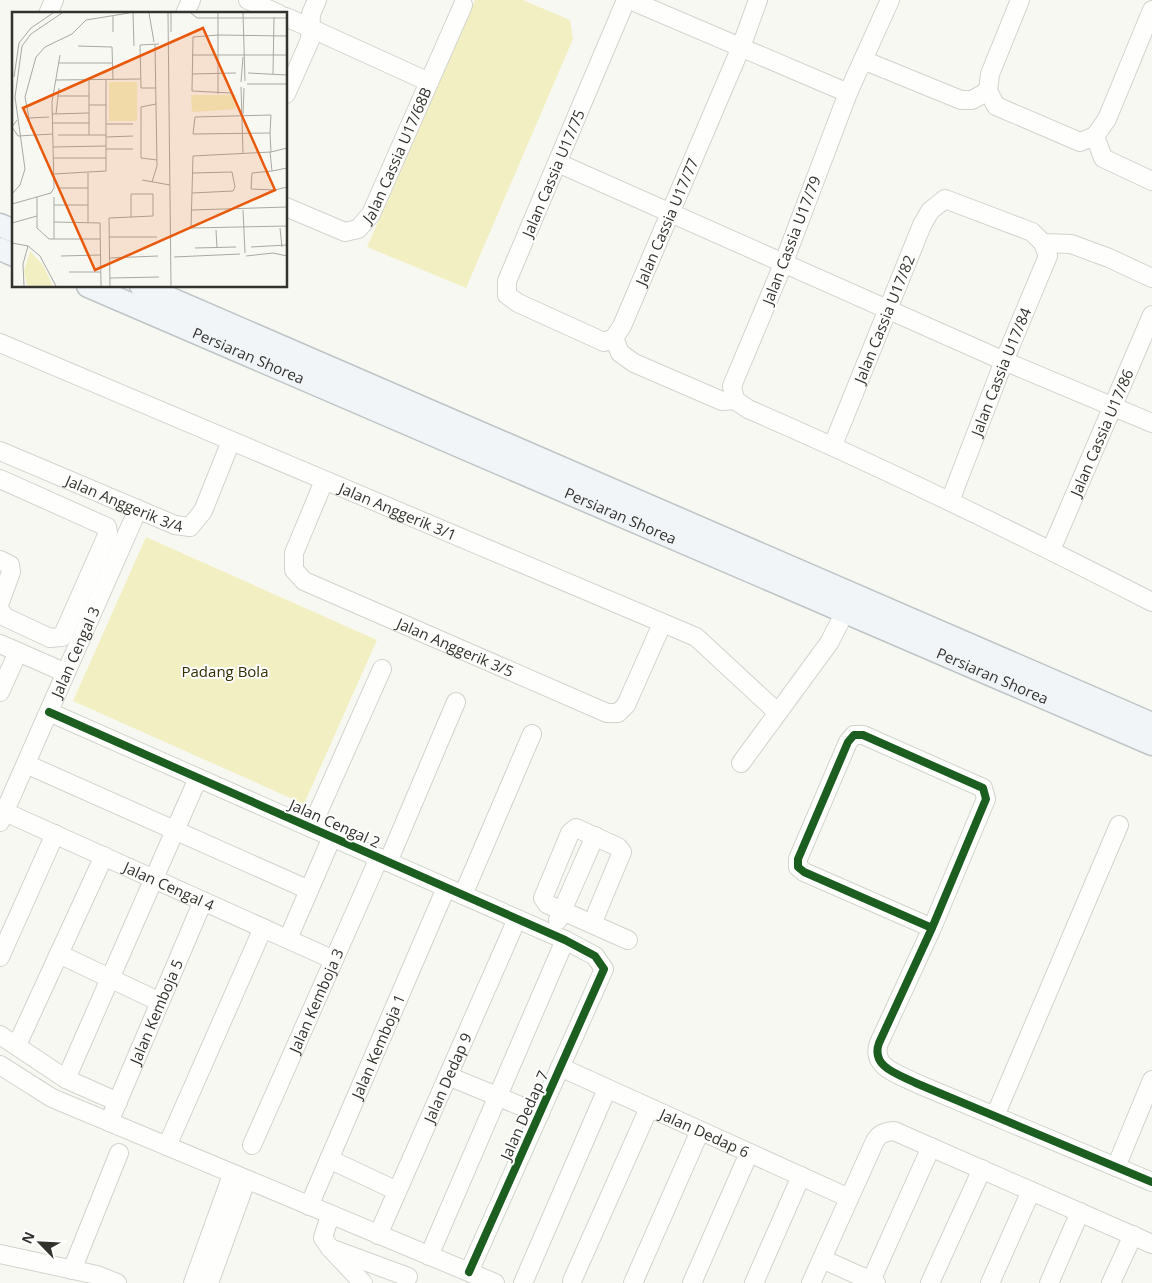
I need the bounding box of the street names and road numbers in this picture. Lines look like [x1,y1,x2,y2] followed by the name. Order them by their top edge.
[357,84,436,228] street label: Jalan Cassia U17/68B
[516,106,589,242] street label: Jalan Cassia U17/75
[630,155,703,290] street label: Jalan Cassia U17/77
[757,173,825,309] street label: Jalan Cassia U17/79
[848,252,919,388] street label: Jalan Cassia U17/82
[965,304,1036,440] street label: Jalan Cassia U17/84
[190,322,308,388] street label: Persiaran Shorea
[1065,366,1138,501] street label: Jalan Cassia U17/86
[61,469,184,536] street label: Jalan Anggerik 3/4
[334,477,460,545] street label: Jalan Anggerik 3/1
[562,482,680,548] street label: Persiaran Shorea
[45,603,104,702] street label: Jalan Cengal 3
[392,612,517,681] street label: Jalan Anggerik 3/5
[934,643,1052,708] street label: Persiaran Shorea
[285,793,384,852] street label: Jalan Cengal 2
[119,856,218,915] street label: Jalan Cengal 4
[283,945,348,1058] street label: Jalan Kemboja 3
[124,956,187,1069] street label: Jalan Kemboja 5
[346,991,409,1103] street label: Jalan Kemboja 1
[418,1030,476,1127] street label: Jalan Dedap 9
[495,1067,553,1165] street label: Jalan Dedap 7
[655,1103,753,1162] street label: Jalan Dedap 6

